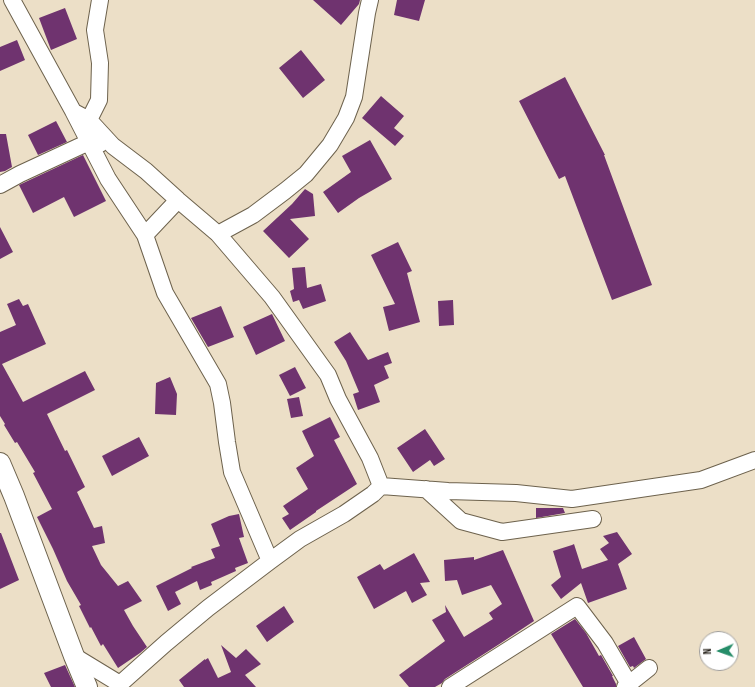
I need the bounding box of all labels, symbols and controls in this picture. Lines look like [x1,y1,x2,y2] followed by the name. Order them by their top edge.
[699,631,739,671] north arrow
[701,648,714,655] text: N

